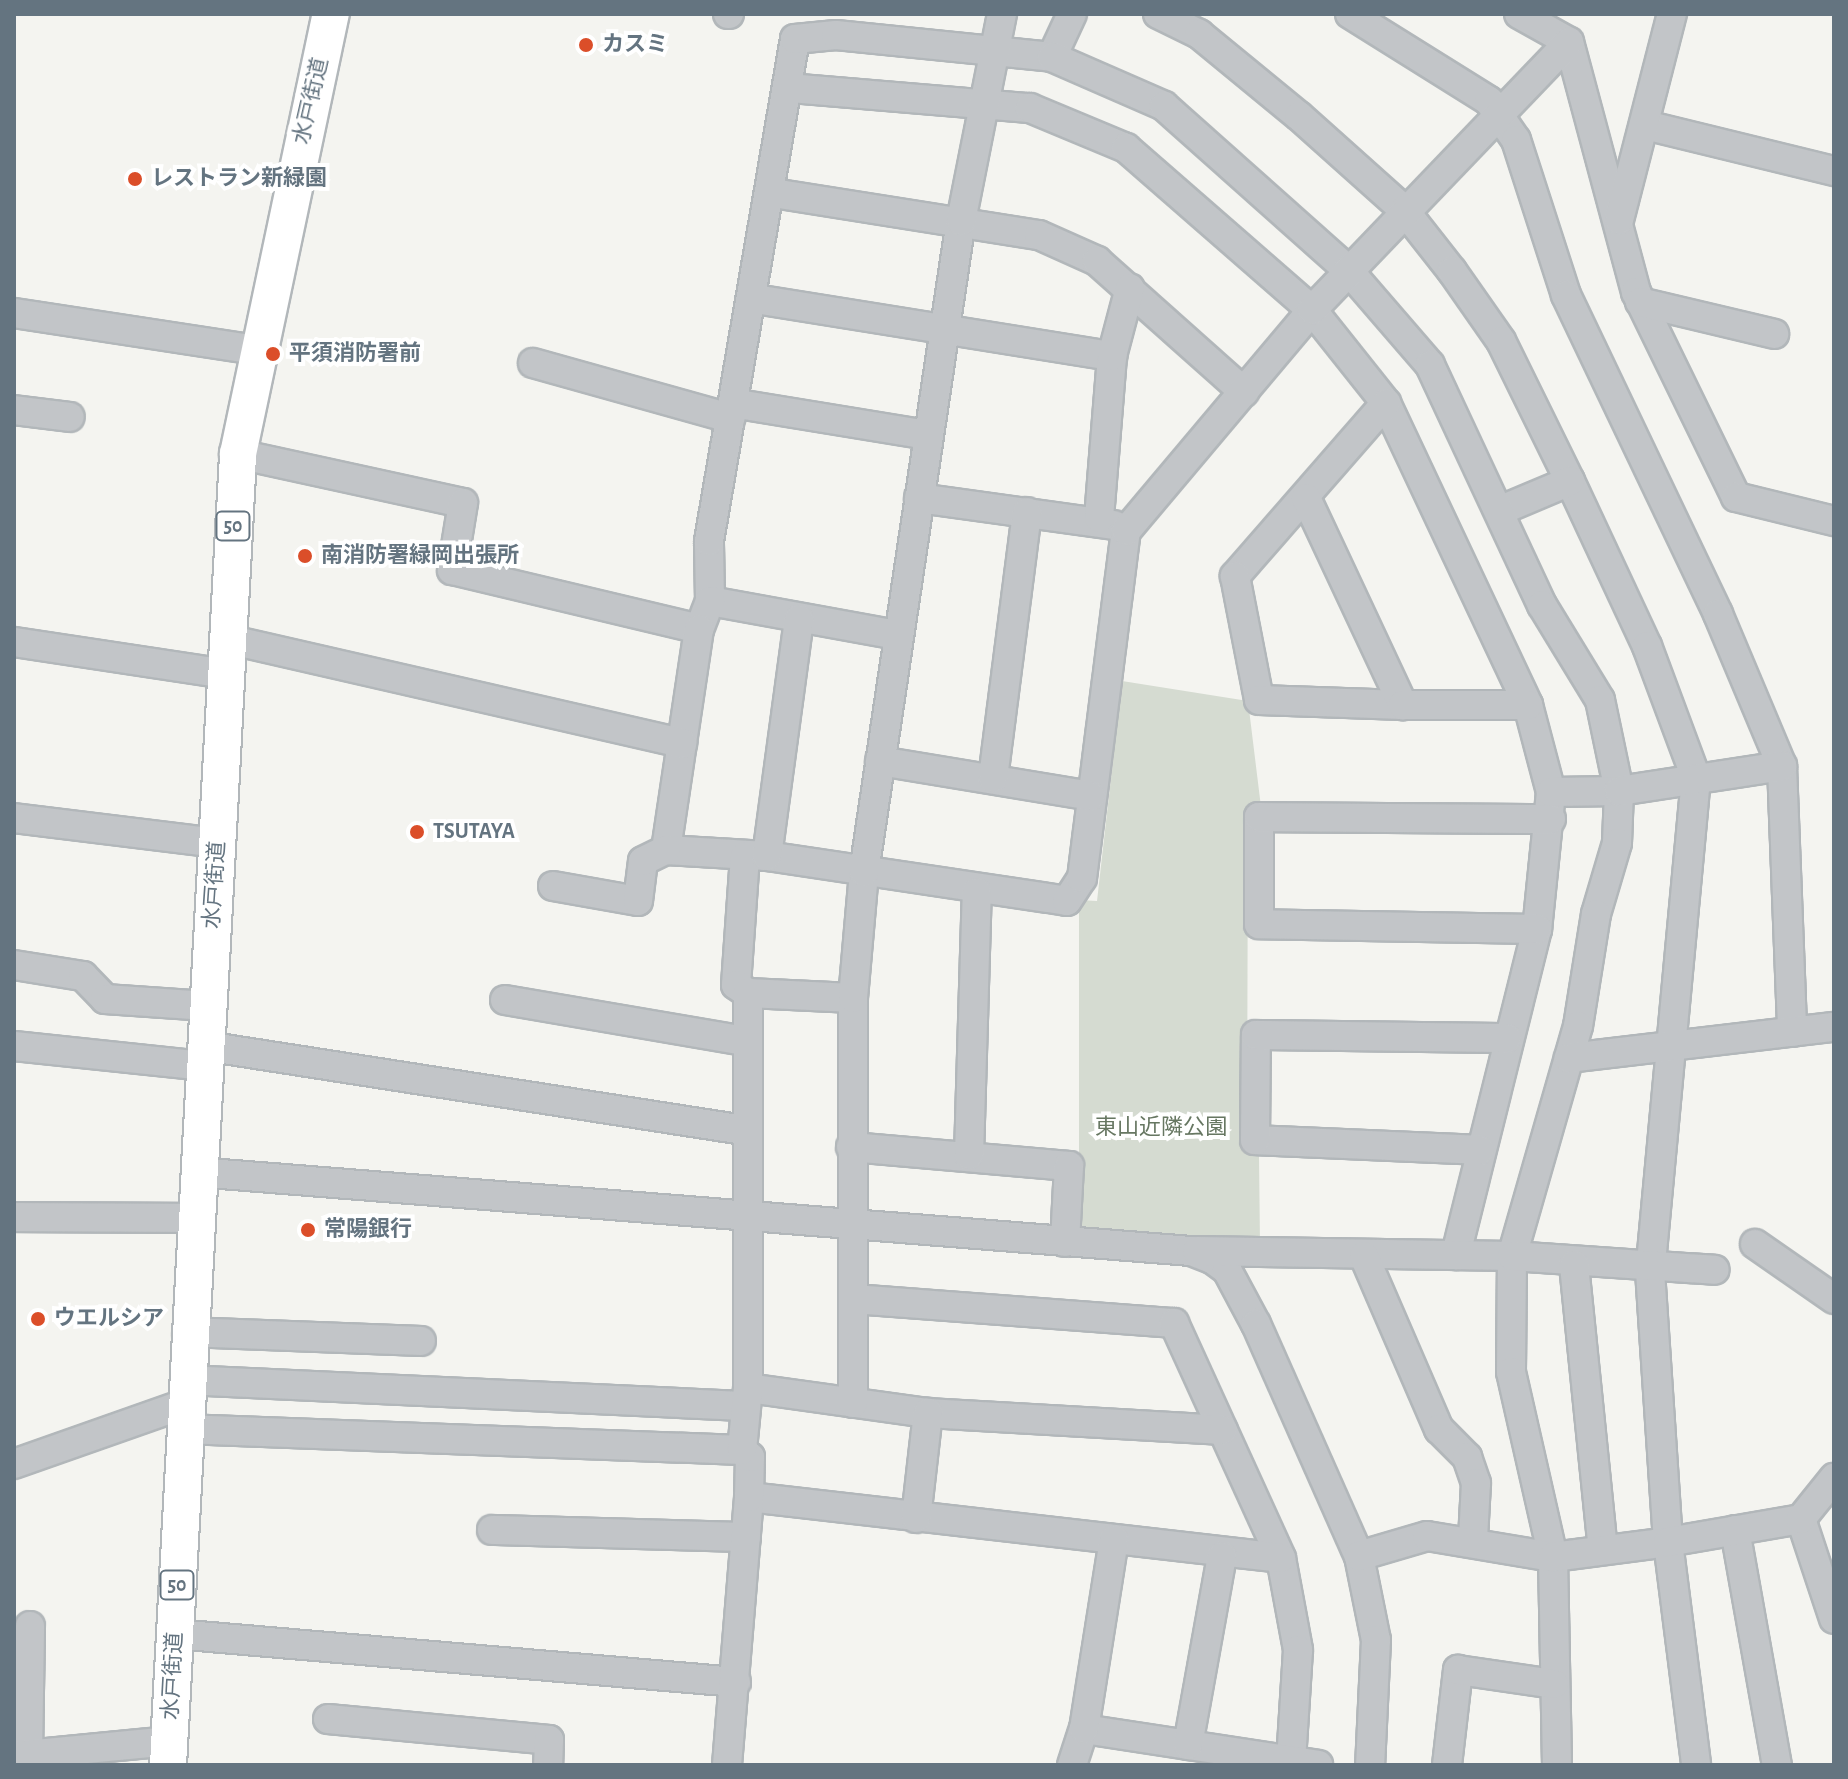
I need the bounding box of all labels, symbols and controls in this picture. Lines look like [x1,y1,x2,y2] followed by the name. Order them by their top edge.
[602,32,668,58] place label: カスミ
[577,36,595,54] marker: カスミ
[288,55,334,147] street label: 水戸街道
[151,166,327,192] place label: レストラン新緑園
[126,170,144,188] marker: レストラン新緑園
[289,341,421,367] place label: 平須消防署前
[264,345,282,363] marker: 平須消防署前
[215,510,251,542] road number: 50
[321,543,519,569] place label: 南消防署緑岡出張所
[296,547,314,565] marker: 南消防署緑岡出張所
[433,819,515,845] place label: TSUTAYA
[408,823,426,841] marker: TSUTAYA
[199,840,231,930] street label: 水戸街道
[1095,1115,1227,1141] park label: 東山近隣公園
[324,1217,412,1243] place label: 常陽銀行
[299,1221,317,1239] marker: 常陽銀行
[54,1306,164,1332] place label: ウエルシア
[29,1310,47,1328] marker: ウエルシア
[159,1569,195,1601] road number: 50
[158,1631,188,1721] street label: 水戸街道

